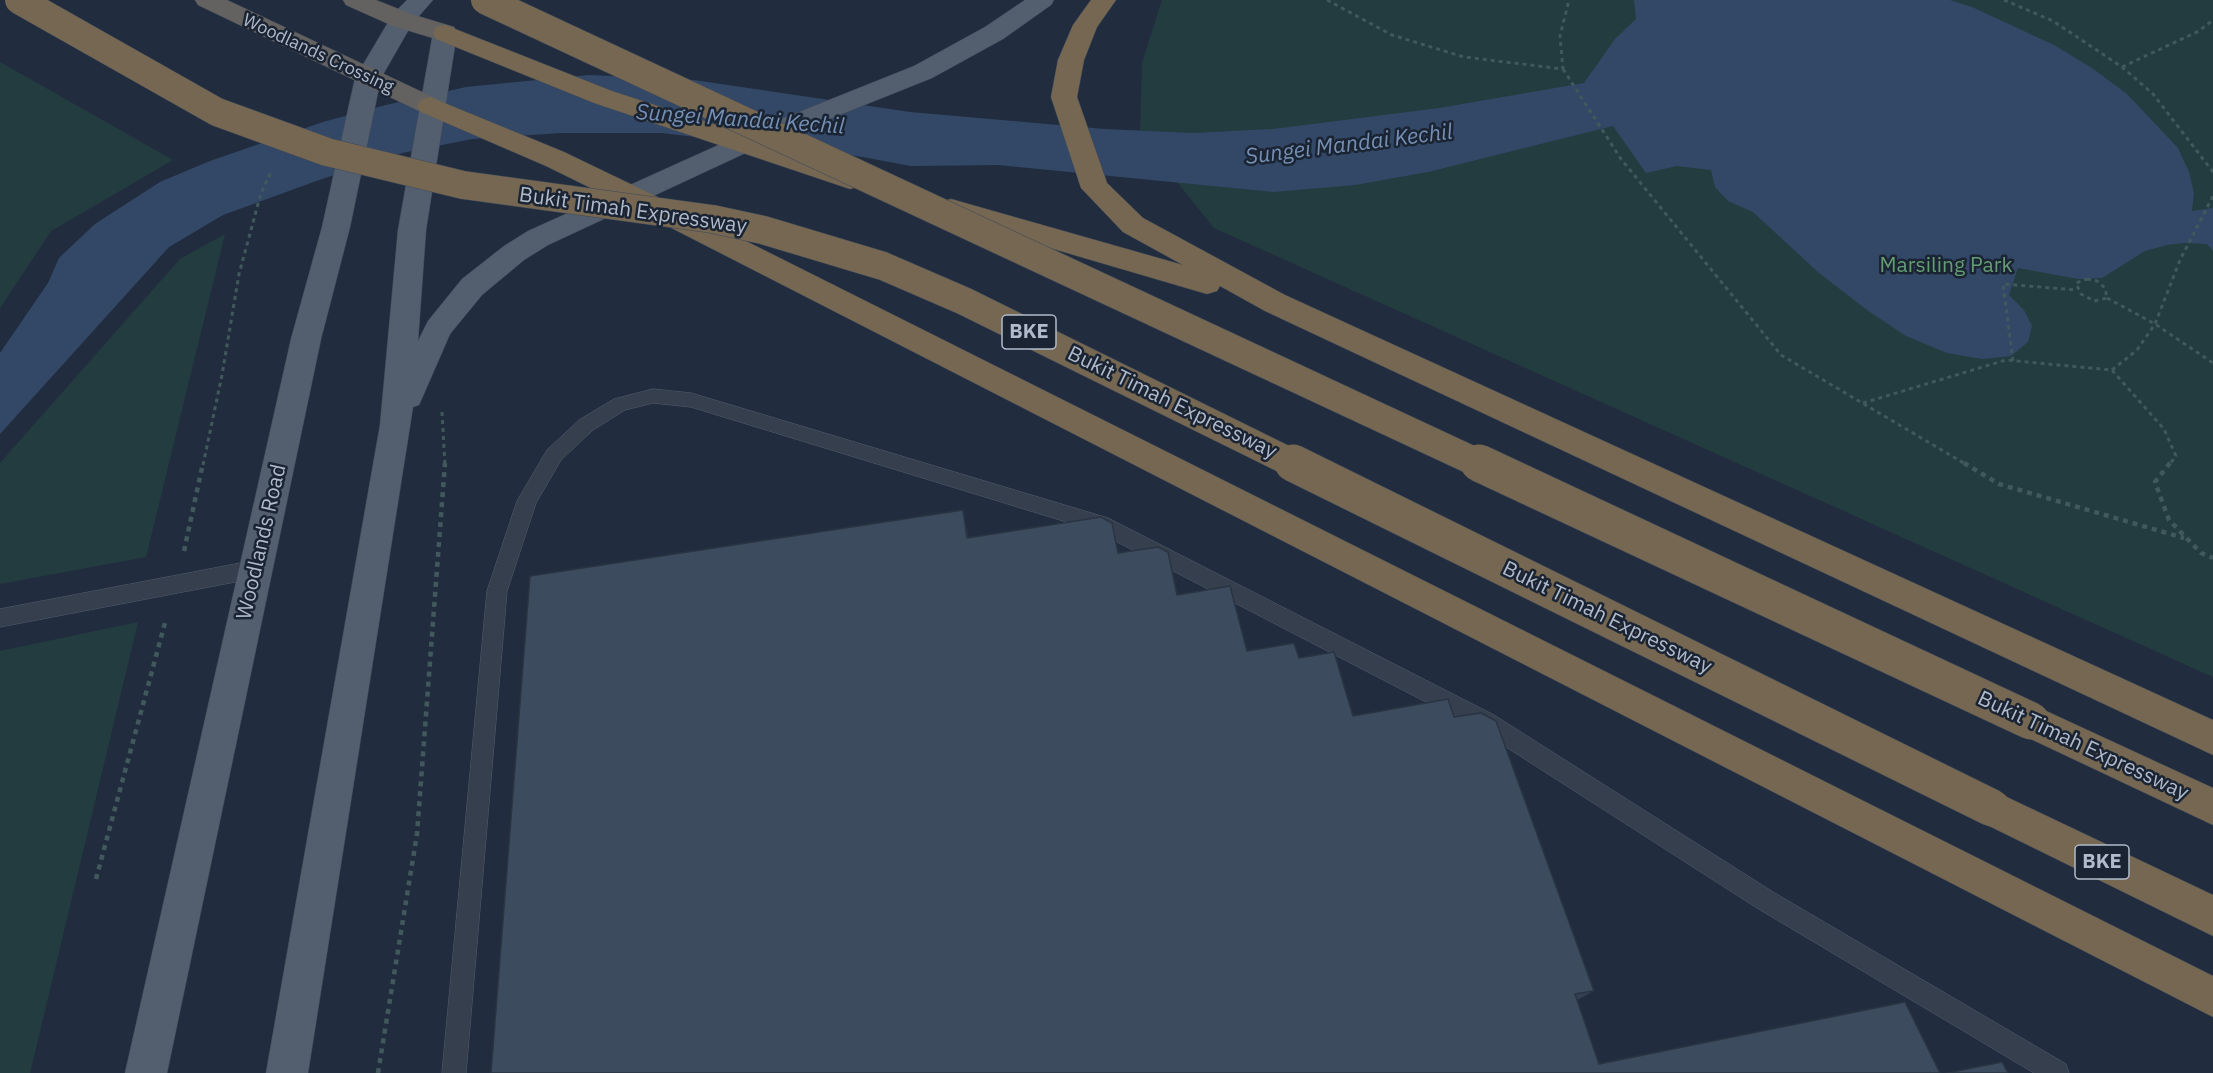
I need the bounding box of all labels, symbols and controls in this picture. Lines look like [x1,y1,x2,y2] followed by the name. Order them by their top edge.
[239,10,397,98] street label: Woodlands Crossing
[635,100,845,140] water label: Sungei Mandai Kechil
[1244,119,1454,171] water label: Sungei Mandai Kechil
[517,183,749,239] street label: Bukit Timah Expressway
[1880,253,2012,279] park label: Marsiling Park
[1002,315,1056,349] road number: BKE
[1063,341,1281,465] street label: Bukit Timah Expressway
[232,462,292,622] street label: Woodlands Road
[1498,556,1716,680] street label: Bukit Timah Expressway
[1974,686,2192,806] street label: Bukit Timah Expressway
[2075,845,2129,879] road number: BKE

